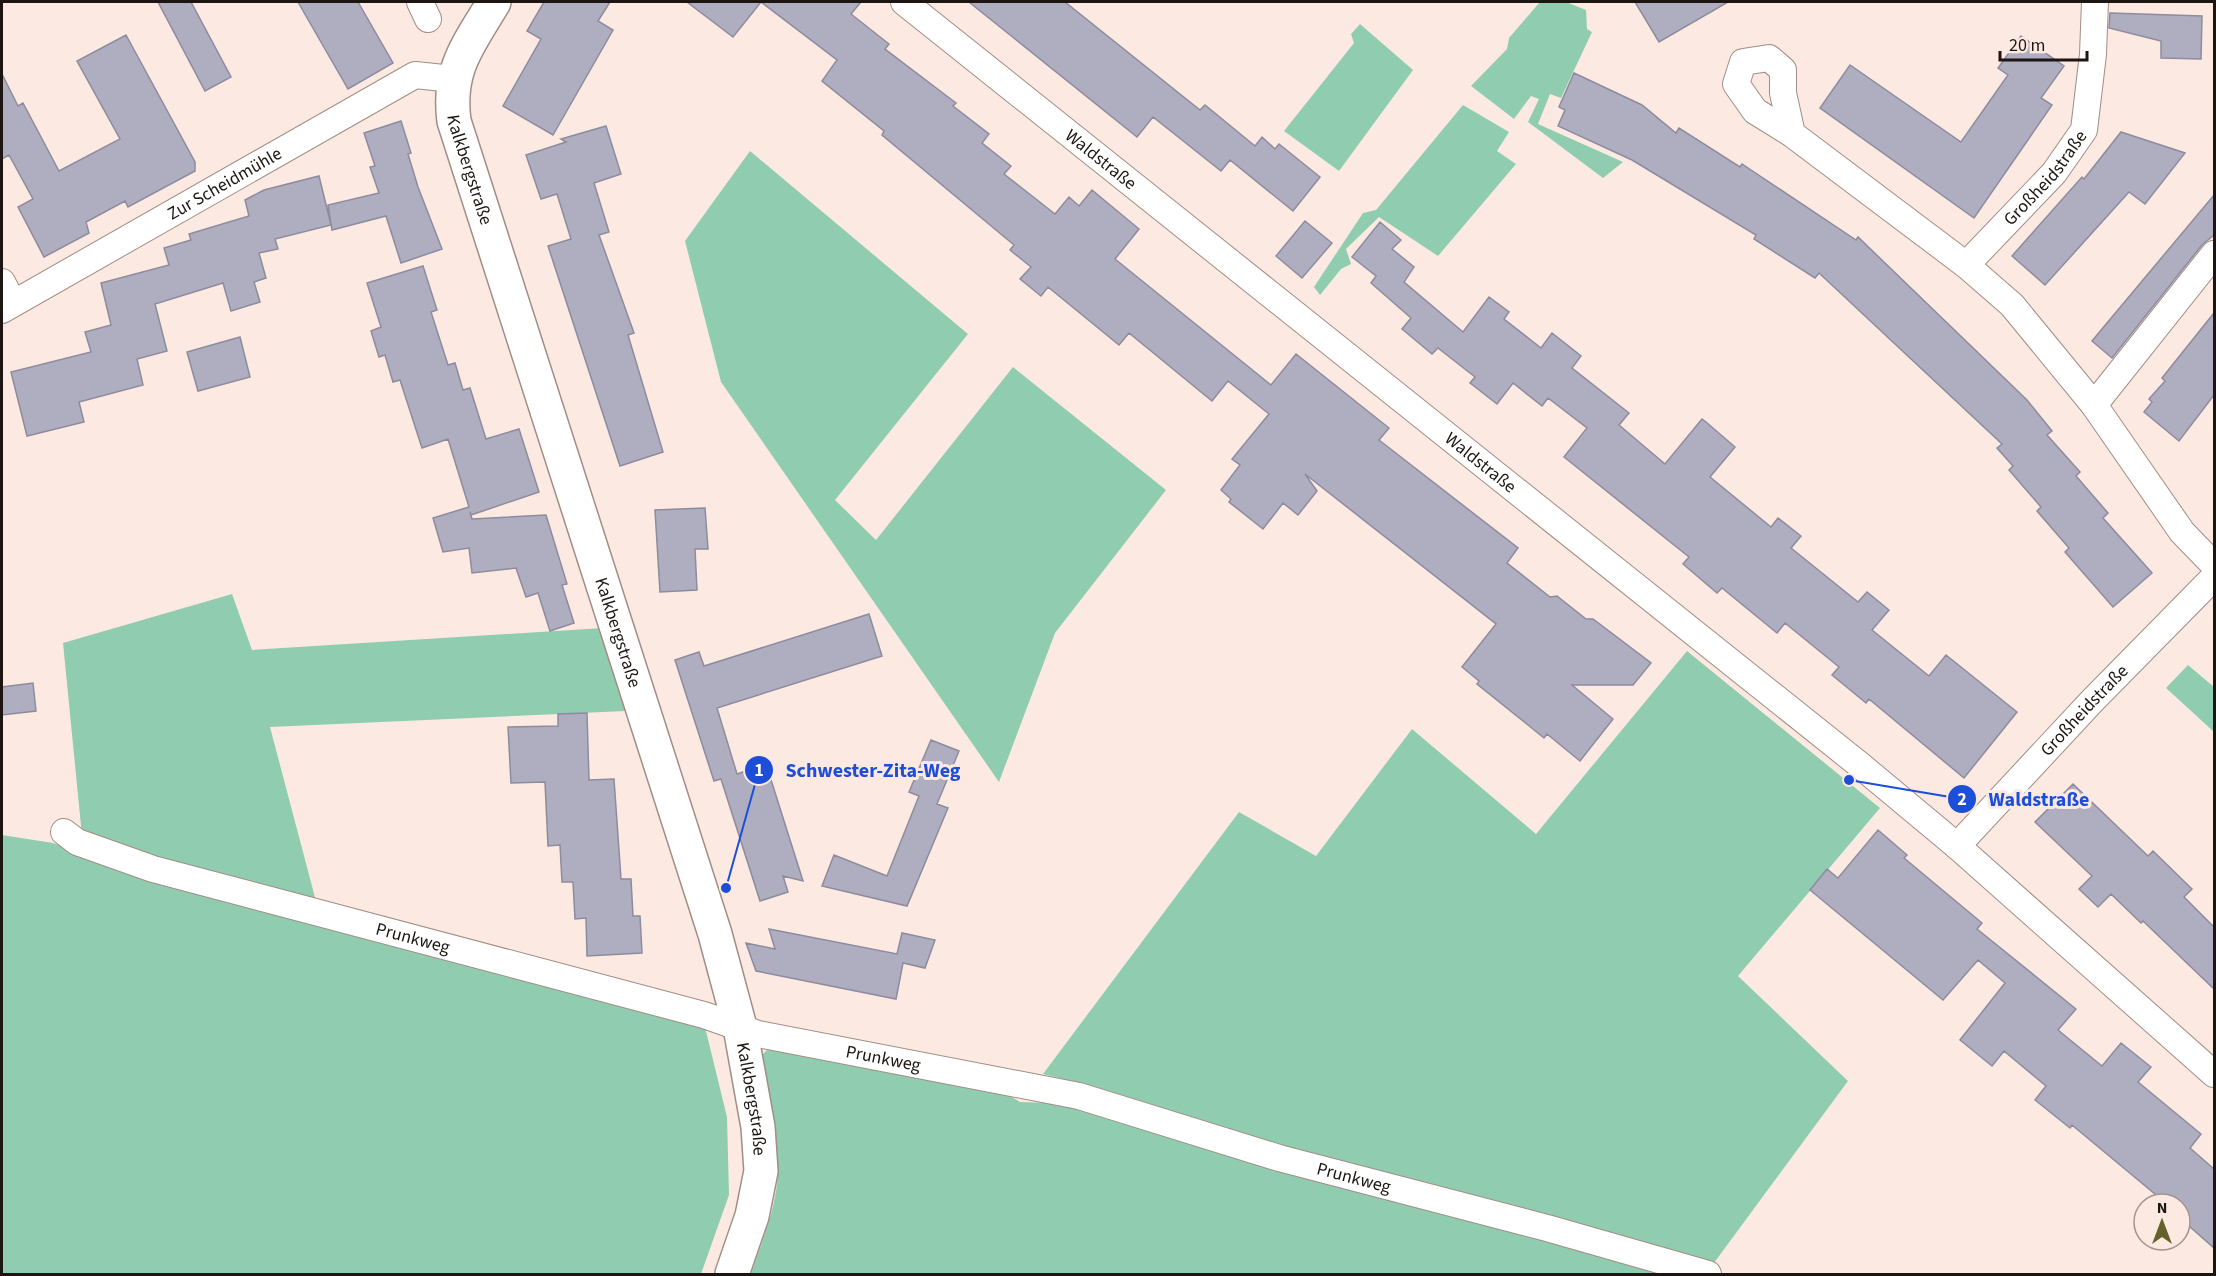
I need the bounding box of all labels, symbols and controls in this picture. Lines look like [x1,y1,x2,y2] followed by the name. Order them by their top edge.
[2000,24,2087,62] scale bar
[2009,33,2045,58] text: 20 m
[440,113,499,228] street label: Kalkbergstraße
[1060,123,1142,196] street label: Waldstraße
[1998,125,2093,231] street label: Großheidstraße
[163,141,287,226] street label: Zur Scheidmühle
[1439,427,1522,499] street label: Waldstraße
[588,574,647,691] street label: Kalkbergstraße
[2035,659,2134,762] street label: Großheidstraße
[744,751,973,789] callout: Schwester-Zita-Weg
[785,757,961,785] text: Schwester-Zita-Weg
[754,758,764,783] text: 1
[1947,780,2102,818] callout: Waldstraße
[1989,786,2089,814] text: Waldstraße
[1957,787,1967,812] text: 2
[373,917,453,960] street label: Prunkweg
[844,1039,923,1078] street label: Prunkweg
[730,1040,772,1157] street label: Kalkbergstraße
[1314,1156,1394,1200] street label: Prunkweg
[2132,1192,2192,1252] north arrow
[2157,1197,2167,1219] text: N

